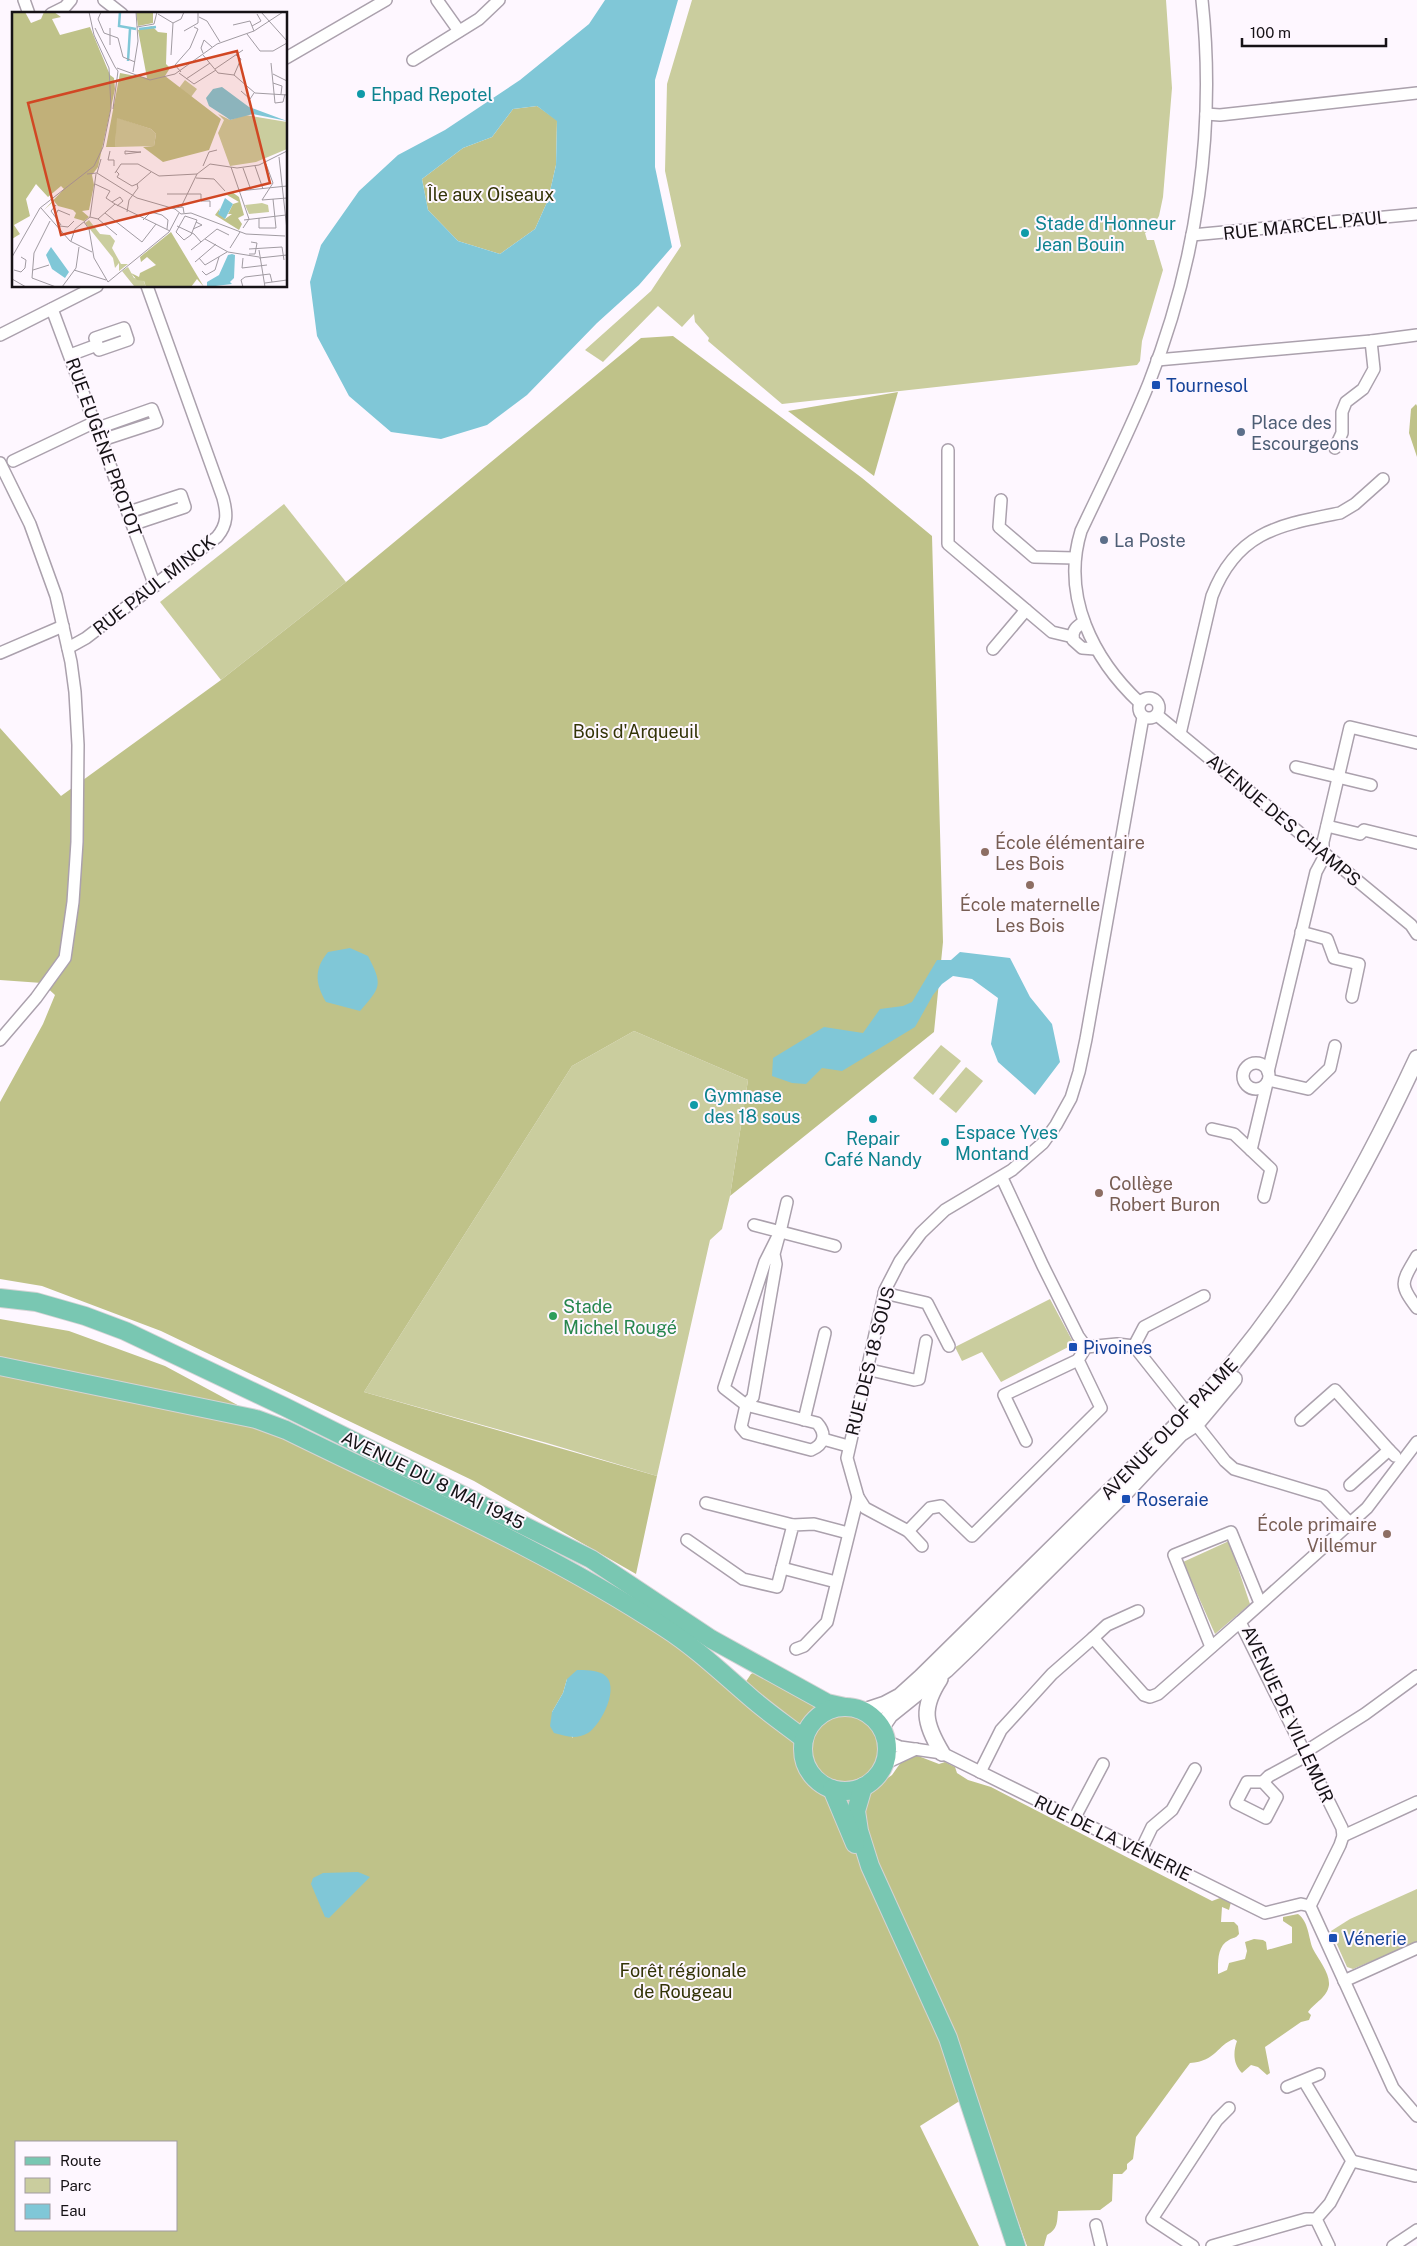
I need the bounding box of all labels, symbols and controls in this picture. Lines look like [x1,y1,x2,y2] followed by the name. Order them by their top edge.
[12,12,288,288] inset map
[1242,15,1386,47] scale bar
[1250,24,1291,41] text: 100 m
[371,84,493,105] place label: Ehpad Repotel
[355,88,367,100] marker: Ehpad Repotel
[427,184,554,205] park label: Île aux Oiseaux
[1222,206,1388,244] street label: RUE MARCEL PAUL
[1035,213,1176,255] place label: Stade d'Honneur Jean Bouin
[1019,227,1031,239] marker: Stade d'Honneur Jean Bouin
[62,354,147,540] street label: RUE EUGÈNE PROTOT
[1166,375,1248,396] place label: Tournesol
[1150,379,1162,391] marker: Tournesol
[1251,412,1359,454] place label: Place des Escourgeons
[1235,426,1247,438] marker: Place des Escourgeons
[1114,530,1186,551] place label: La Poste
[89,531,219,639] street label: RUE PAUL MINCK
[1098,534,1110,546] marker: La Poste
[573,721,699,742] park label: Bois d'Arqueuil
[1203,749,1365,891] street label: AVENUE DES CHAMPS
[995,831,1145,874] place label: École élémentaire Les Bois
[979,846,991,858] marker: École élémentaire Les Bois
[1024,879,1036,891] marker: École maternelle Les Bois
[960,893,1100,936] place label: École maternelle Les Bois
[704,1085,800,1127] place label: Gymnase des 18 sous
[688,1099,700,1111] marker: Gymnase des 18 sous
[867,1113,879,1125] marker: Repair Café Nandy
[955,1122,1058,1164] place label: Espace Yves Montand
[824,1128,922,1170] place label: Repair Café Nandy
[939,1136,951,1148] marker: Espace Yves Montand
[1109,1173,1220,1215] place label: Collège Robert Buron
[1093,1187,1105,1199] marker: Collège Robert Buron
[841,1284,899,1438] street label: RUE DES 18 SOUS
[563,1296,677,1338] place label: Stade Michel Rougé
[547,1310,559,1322] marker: Stade Michel Rougé
[1083,1337,1152,1358] place label: Pivoines
[1067,1341,1079,1353] marker: Pivoines
[1096,1354,1242,1504] street label: AVENUE OLOF PALME
[338,1427,528,1533] street label: AVENUE DU 8 MAI 1945
[1136,1489,1209,1510] place label: Roseraie
[1120,1493,1132,1505] marker: Roseraie
[1257,1513,1377,1556] place label: École primaire Villemur
[1381,1528,1393,1540] marker: École primaire Villemur
[1238,1622,1338,1806] street label: AVENUE DE VILLEMUR
[1031,1790,1195,1885] street label: RUE DE LA VÉNERIE
[1343,1928,1407,1949] place label: Vénerie
[1327,1932,1339,1944] marker: Vénerie
[619,1960,747,2002] park label: Forêt régionale de Rougeau
[15,2141,178,2231] legend
[60,2152,101,2169] text: Route
[60,2177,92,2194] text: Parc
[60,2202,86,2219] text: Eau

